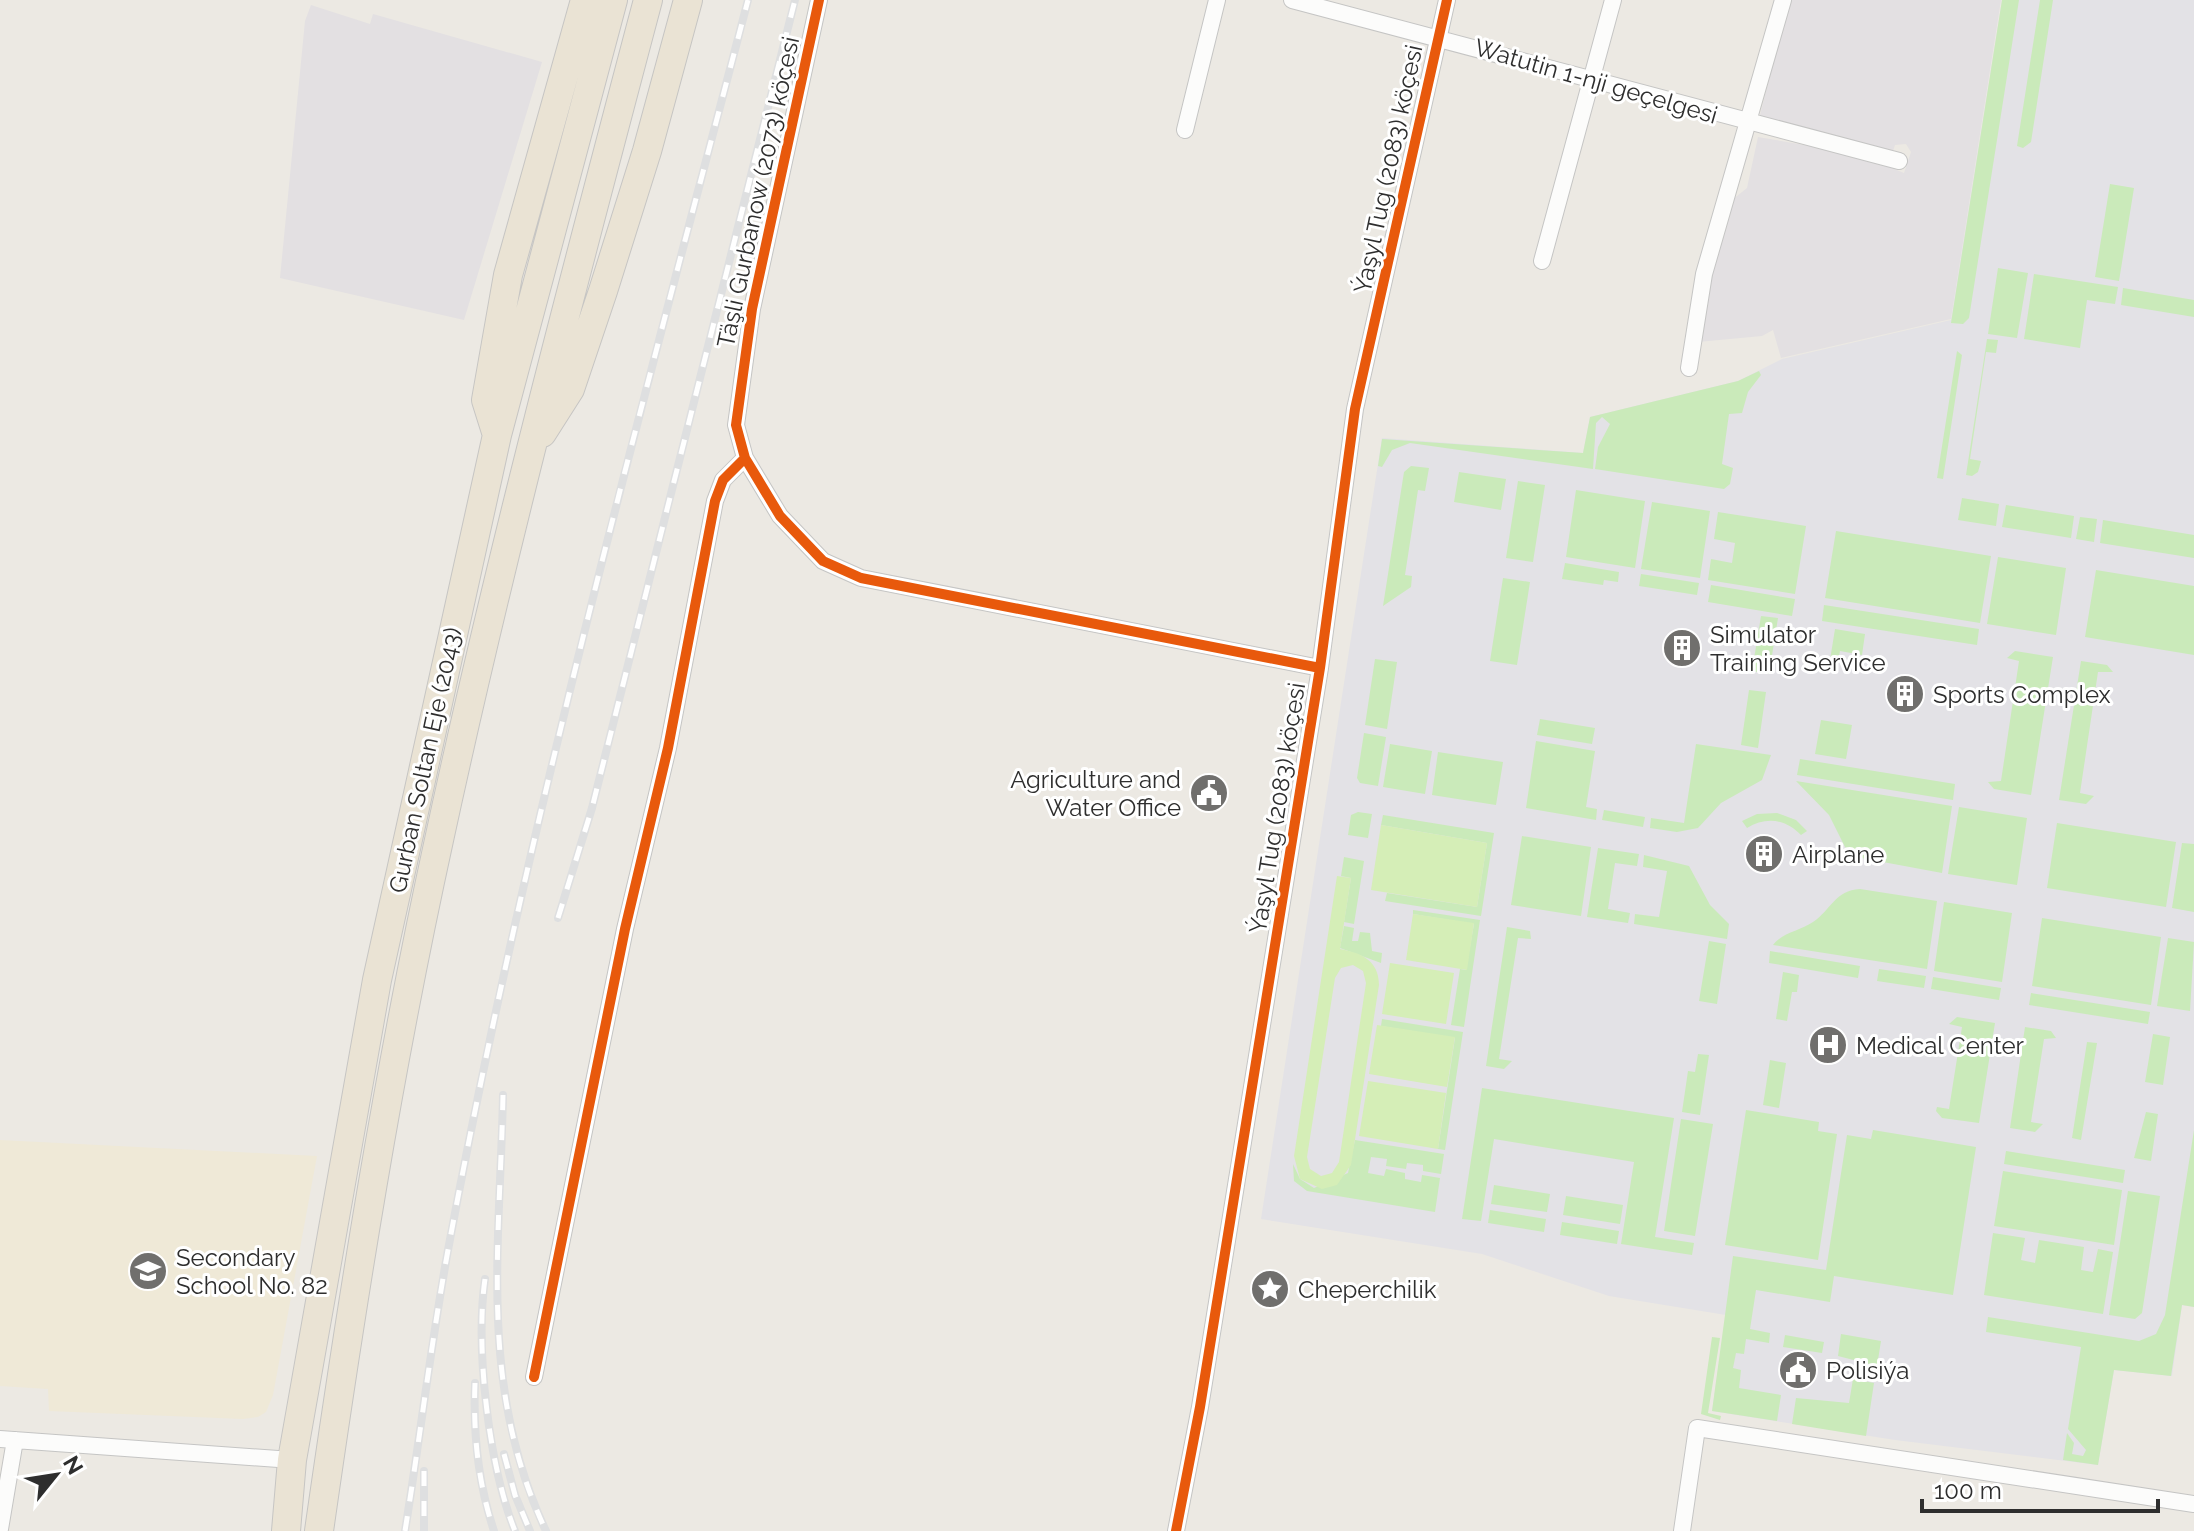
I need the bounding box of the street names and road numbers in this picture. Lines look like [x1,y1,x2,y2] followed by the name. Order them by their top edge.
[1471,32,1721,130] street label: Watutin 1-nji geçelgesi
[711,34,805,350] street label: Täşli Gurbanow (2073) köçesi
[1347,42,1429,296] street label: Ýaşyl Tug (2083) köçesi
[383,625,467,895] street label: Gurban Soltan Eje (2043)
[1243,681,1311,935] street label: Ýaşyl Tug (2083) köçesi

